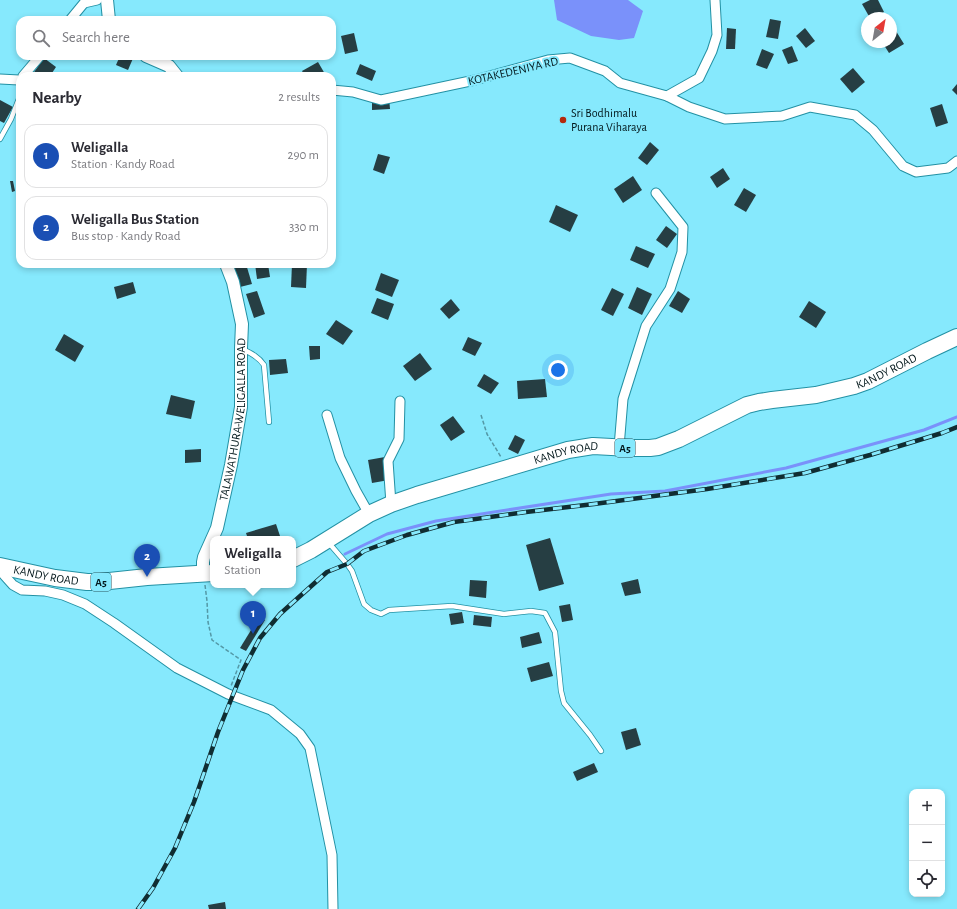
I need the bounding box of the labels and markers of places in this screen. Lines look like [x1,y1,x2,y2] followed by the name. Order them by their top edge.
[571,107,647,134] place label: Sri Bodhimalu Purana Viharaya
[558,115,568,125] marker: Sri Bodhimalu Purana Viharaya
[134,544,160,577] pin: 2
[240,601,266,634] pin: 1

